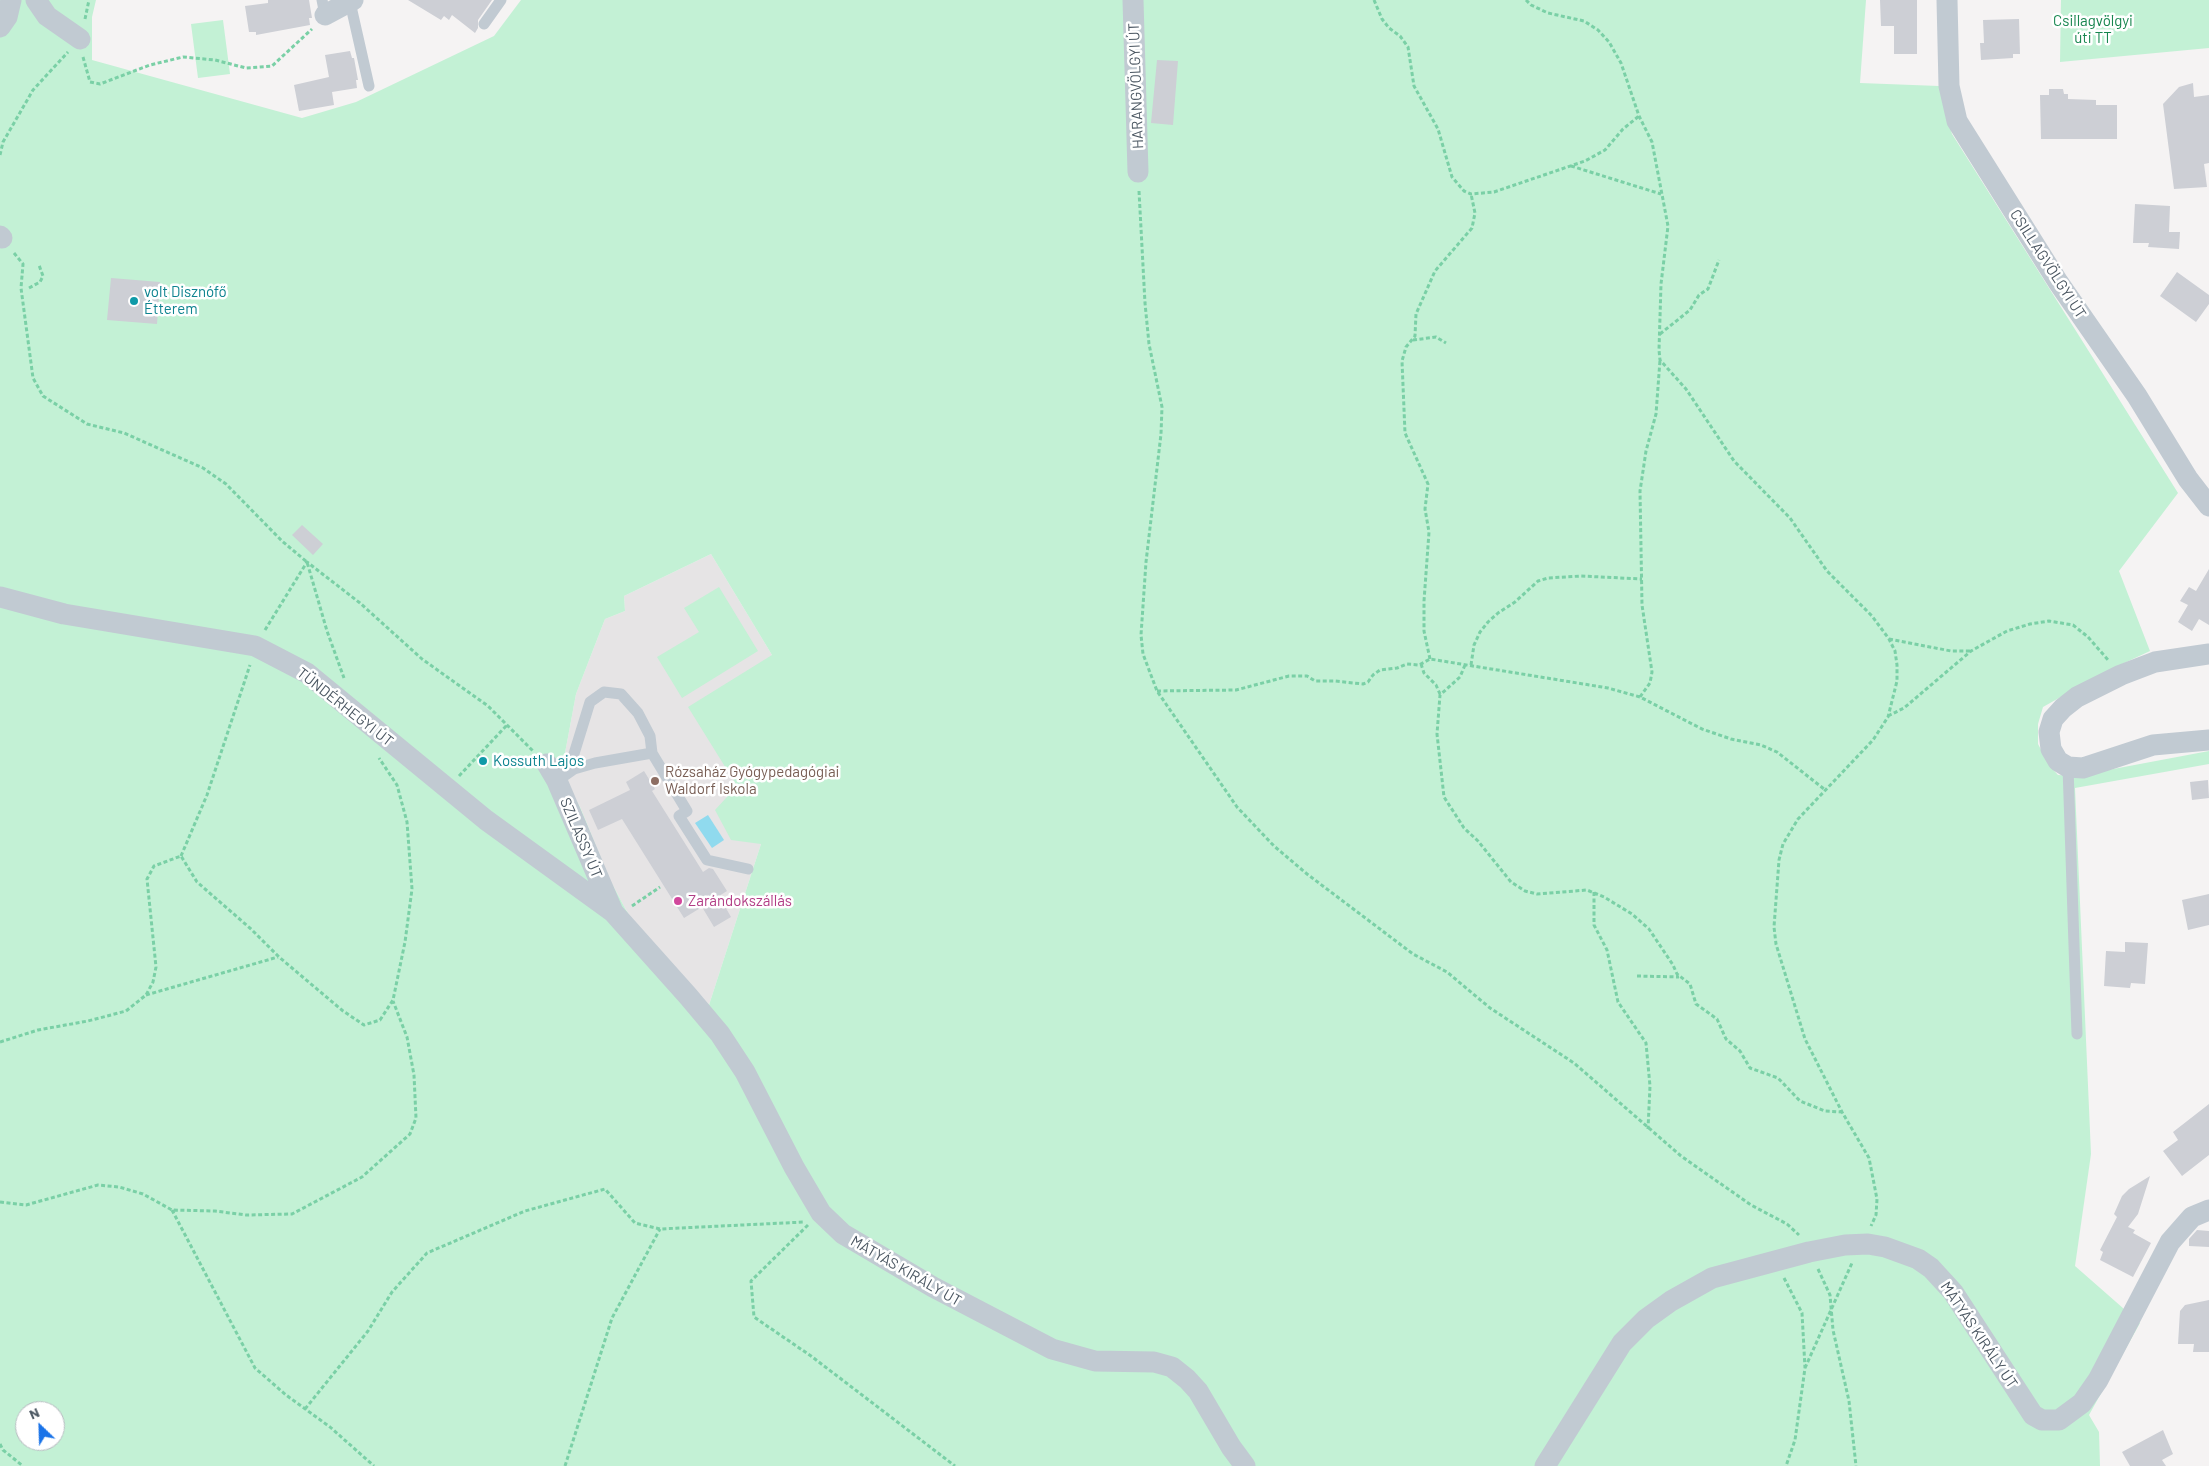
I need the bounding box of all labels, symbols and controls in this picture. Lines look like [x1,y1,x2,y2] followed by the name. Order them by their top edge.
[2053,12,2133,47] park label: Csillagvölgyi úti TT
[1125,23,1147,149] street label: HARANGVÖLGYI ÚT
[2006,206,2090,322] street label: CSILLAGVÖLGYI ÚT
[144,283,227,318] place label: volt Disznófő Étterem
[128,295,140,307] marker: volt Disznófő Étterem
[293,664,397,750] street label: TÜNDÉRHEGYI ÚT
[493,752,584,770] place label: Kossuth Lajos
[477,755,489,767] marker: Kossuth Lajos
[665,763,839,798] place label: Rózsaház Gyógypedagógiai Waldorf Iskola
[649,775,661,787] marker: Rózsaház Gyógypedagógiai Waldorf Iskola
[556,795,606,881] street label: SZILASSY ÚT
[688,892,792,910] place label: Zarándokszállás
[672,895,684,907] marker: Zarándokszállás
[847,1232,965,1310] street label: MÁTYÁS KIRÁLY ÚT
[1937,1278,2021,1392] street label: MÁTYÁS KIRÁLY ÚT
[15,1401,65,1451] north arrow
[26,1403,42,1422] text: N

